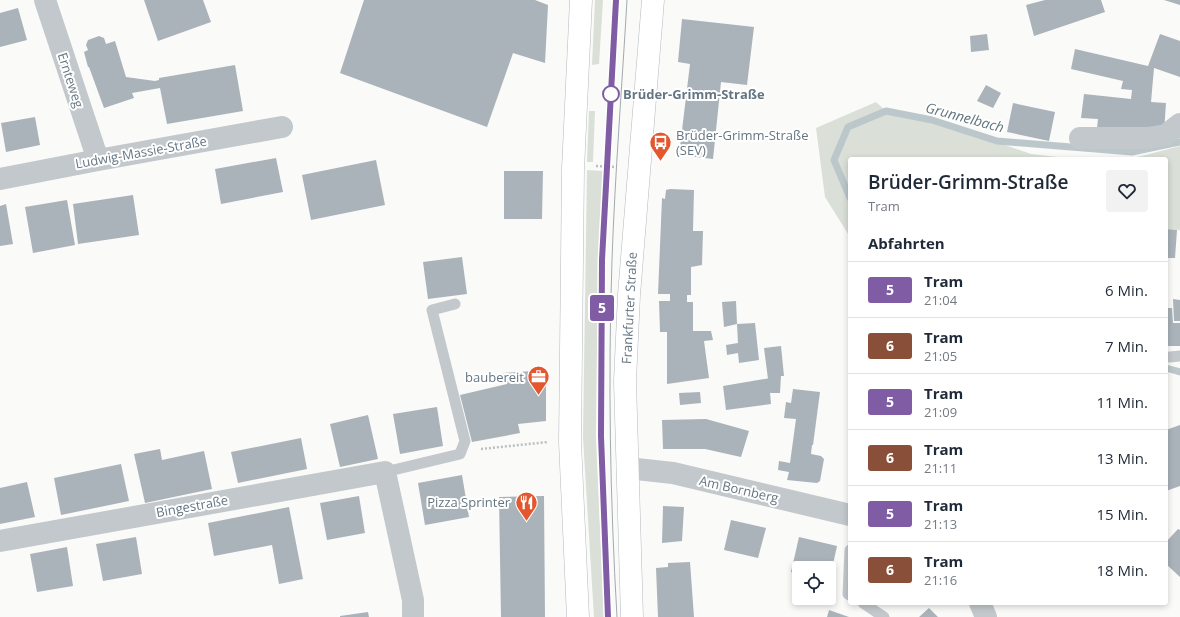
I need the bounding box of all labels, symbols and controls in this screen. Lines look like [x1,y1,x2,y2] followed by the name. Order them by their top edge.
[54,50,88,110] street label: Ernteweg
[602,85,620,103] marker: Brüder-Grimm-Straße
[623,85,765,103] place label: Brüder-Grimm-Straße
[924,97,1006,137] water label: Grunnelbach
[676,126,808,159] place label: Brüder-Grimm-Straße (SEV)
[648,129,674,162] bus stop icon: Brüder-Grimm-Straße (SEV)
[74,132,208,172] street label: Ludwig-Massie-Straße
[868,169,1068,195] text: Brüder-Grimm-Straße
[1106,170,1148,212] button: heart
[868,197,900,215] text: Tram
[868,233,945,253] text: Abfahrten
[617,252,641,364] street label: Frankfurter Straße
[924,271,963,291] text: Tram
[886,280,894,299] text: 5
[1105,280,1148,300] text: 6 Min.
[924,291,957,309] text: 21:04
[589,295,615,321] line badge: 5
[598,298,606,317] text: 5
[924,327,963,347] text: Tram
[886,336,894,355] text: 6
[1105,336,1148,356] text: 7 Min.
[924,347,957,365] text: 21:05
[526,364,552,397] office icon: baubereit
[465,368,524,386] place label: baubereit
[924,383,963,403] text: Tram
[886,392,894,411] text: 5
[1097,392,1148,412] text: 11 Min.
[924,403,957,421] text: 21:09
[924,439,963,459] text: Tram
[886,448,894,467] text: 6
[1097,448,1148,468] text: 13 Min.
[924,459,957,477] text: 21:11
[698,471,780,507] street label: Am Bornberg
[513,489,539,522] restaurant icon: Pizza Sprinter
[155,491,229,521] street label: Bingestraße
[427,493,511,511] place label: Pizza Sprinter
[924,495,963,515] text: Tram
[886,504,894,523] text: 5
[1097,504,1148,524] text: 15 Min.
[924,515,957,533] text: 21:13
[924,551,963,571] text: Tram
[886,560,894,579] text: 6
[1097,560,1148,580] text: 18 Min.
[792,561,836,605] map controls
[792,561,836,605] button: locate
[924,571,957,589] text: 21:16

